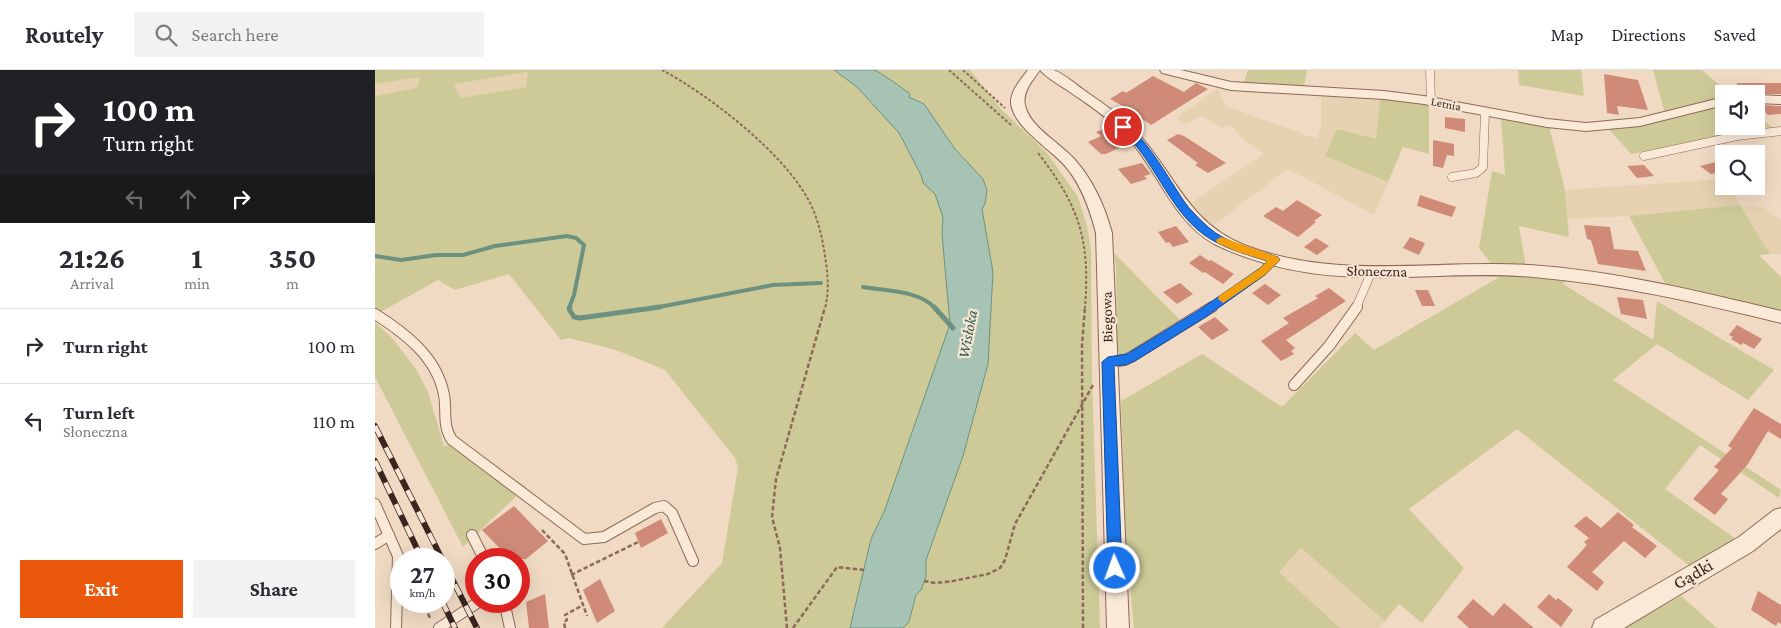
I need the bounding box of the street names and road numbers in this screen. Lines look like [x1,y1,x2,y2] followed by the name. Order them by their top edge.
[1430,94,1463,114] street label: Letnia
[1347,262,1408,280] street label: Słoneczna
[1099,291,1116,343] street label: Biegowa
[1670,555,1717,593] street label: Gądki

